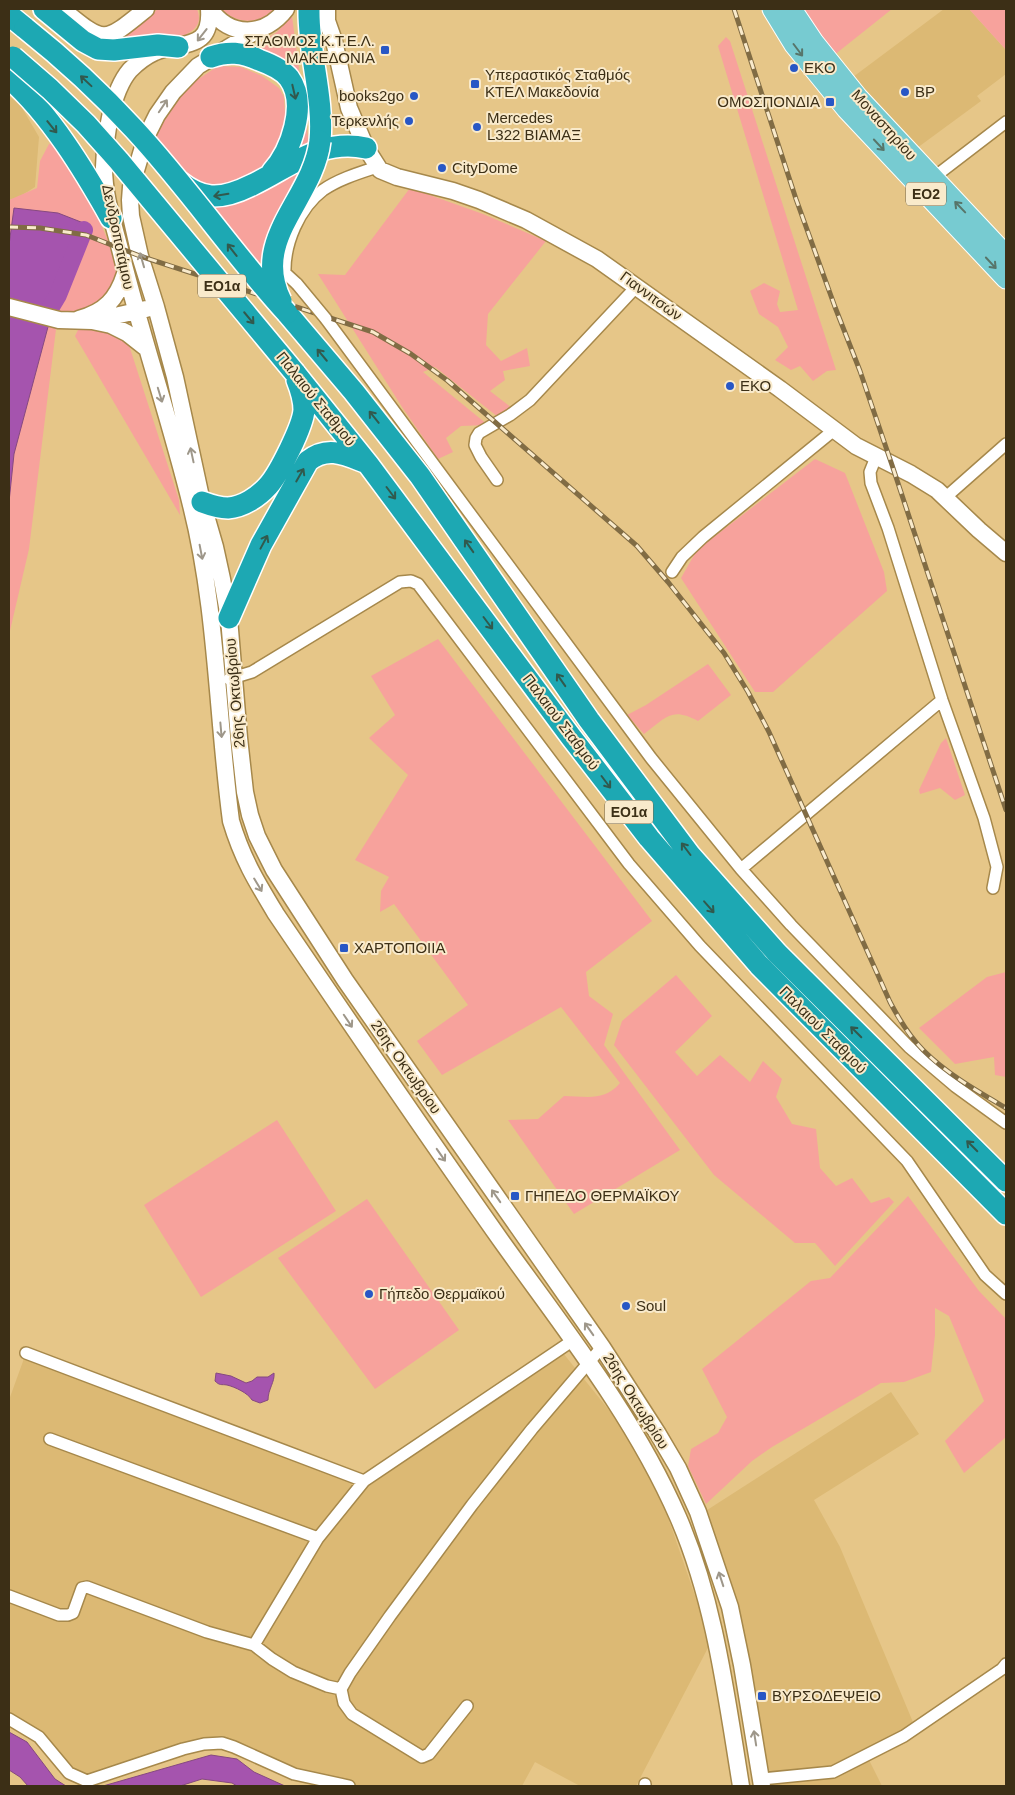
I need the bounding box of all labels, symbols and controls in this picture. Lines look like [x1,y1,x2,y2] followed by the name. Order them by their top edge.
[196,28,207,41] one-way arrow
[245,32,375,66] place label: ΣΤΑΘΜΟΣ Κ.Τ.Ε.Λ. ΜΑΚΕΔΟΝΙΑ
[793,43,804,56] one-way arrow
[379,44,391,56] marker: ΣΤΑΘΜΟΣ Κ.Τ.Ε.Λ. ΜΑΚΕΔΟΝΙΑ
[804,59,836,76] place label: EKO
[788,62,800,74] marker: EKO
[485,66,630,100] place label: Υπεραστικός Σταθμός ΚΤΕΛ Μακεδονία
[80,75,93,86] one-way arrow
[469,78,481,90] marker: Υπεραστικός Σταθμός ΚΤΕΛ Μακεδονία
[915,83,935,100] place label: BP
[290,84,299,100] one-way arrow
[848,86,920,163] street label: Μοναστηρίου
[899,86,911,98] marker: BP
[339,87,404,104] place label: books2go
[408,90,420,102] marker: books2go
[717,93,820,110] place label: ΟΜΟΣΠΟΝΔΙΑ
[824,96,836,108] marker: ΟΜΟΣΠΟΝΔΙΑ
[158,99,168,113] one-way arrow
[487,109,581,143] place label: Mercedes L322 ΒΙΑΜΑΞ
[332,112,399,129] place label: Τερκενλής
[403,115,415,127] marker: Τερκενλής
[47,121,58,134] one-way arrow
[471,121,483,133] marker: Mercedes L322 ΒΙΑΜΑΞ
[873,138,885,151] one-way arrow
[452,159,518,176] place label: CityDome
[436,162,448,174] marker: CityDome
[906,182,946,205] road number: ΕΟ2
[99,183,138,291] street label: Δενδροποτάμου
[213,190,229,200] one-way arrow
[954,201,967,213] one-way arrow
[227,243,238,256] one-way arrow
[136,253,146,269] one-way arrow
[985,256,997,269] one-way arrow
[617,268,685,324] street label: Γιαννιτσών
[198,274,246,298] road number: ΕΟ1α
[243,311,254,324] one-way arrow
[273,348,359,449] street label: Παλαιού Σταθμού
[317,348,328,361] one-way arrow
[740,377,771,394] place label: ΕΚΟ
[724,380,736,392] marker: ΕΚΟ
[156,387,166,403] one-way arrow
[368,411,379,424] one-way arrow
[187,447,196,463] one-way arrow
[296,468,306,482] one-way arrow
[386,486,396,500] one-way arrow
[259,534,269,549] one-way arrow
[464,539,474,553] one-way arrow
[197,544,206,560] one-way arrow
[483,616,494,629] one-way arrow
[221,637,248,749] street label: 26ης Οκτωβρίου
[520,670,603,773] street label: Παλαιού Σταθμού
[556,673,566,687] one-way arrow
[216,721,226,737] one-way arrow
[600,775,611,788] one-way arrow
[605,800,653,824] road number: ΕΟ1α
[681,842,691,856] one-way arrow
[254,878,264,892] one-way arrow
[703,901,715,914] one-way arrow
[354,939,445,956] place label: ΧΑΡΤΟΠΟΙΙΑ
[338,942,350,954] marker: ΧΑΡΤΟΠΟΙΙΑ
[776,983,870,1077] street label: Παλαιού Σταθμού
[343,1014,354,1028] one-way arrow
[368,1017,445,1117] street label: 26ης Οκτωβρίου
[850,1026,863,1038] one-way arrow
[966,1141,978,1153] one-way arrow
[436,1147,446,1161] one-way arrow
[525,1187,680,1204] place label: ΓΗΠΕΔΟ ΘΕΡΜΑΪΚΟΥ
[490,1189,501,1203] one-way arrow
[509,1190,521,1202] marker: ΓΗΠΕΔΟ ΘΕΡΜΑΪΚΟΥ
[379,1285,505,1302] place label: Γήπεδο Θερμαϊκού
[363,1288,375,1300] marker: Γήπεδο Θερμαϊκού
[636,1297,666,1314] place label: Soul
[620,1300,632,1312] marker: Soul
[584,1322,594,1336] one-way arrow
[600,1350,673,1452] street label: 26ης Οκτωβρίου
[716,1572,725,1588] one-way arrow
[772,1687,881,1704] place label: ΒΥΡΣΟΔΕΨΕΙΟ
[756,1690,768,1702] marker: ΒΥΡΣΟΔΕΨΕΙΟ
[749,1731,759,1747] one-way arrow

